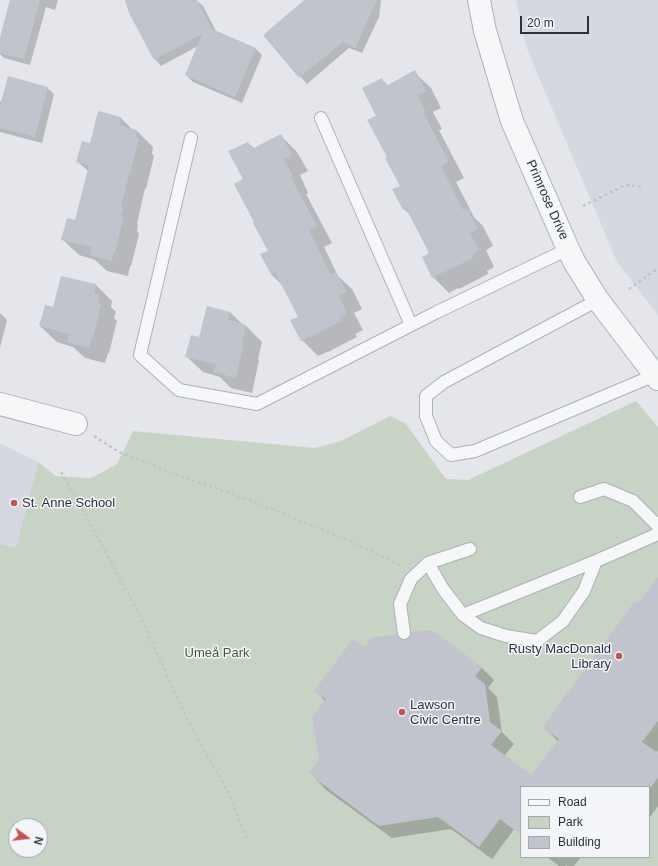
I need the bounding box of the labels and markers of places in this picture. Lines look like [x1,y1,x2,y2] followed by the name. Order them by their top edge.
[22,495,115,511] place label: St. Anne School
[9,498,19,508] marker: St. Anne School
[508,641,611,672] place label: Rusty MacDonald Library
[614,651,624,661] marker: Rusty MacDonald Library
[410,697,481,728] place label: Lawson Civic Centre
[397,707,407,717] marker: Lawson Civic Centre

